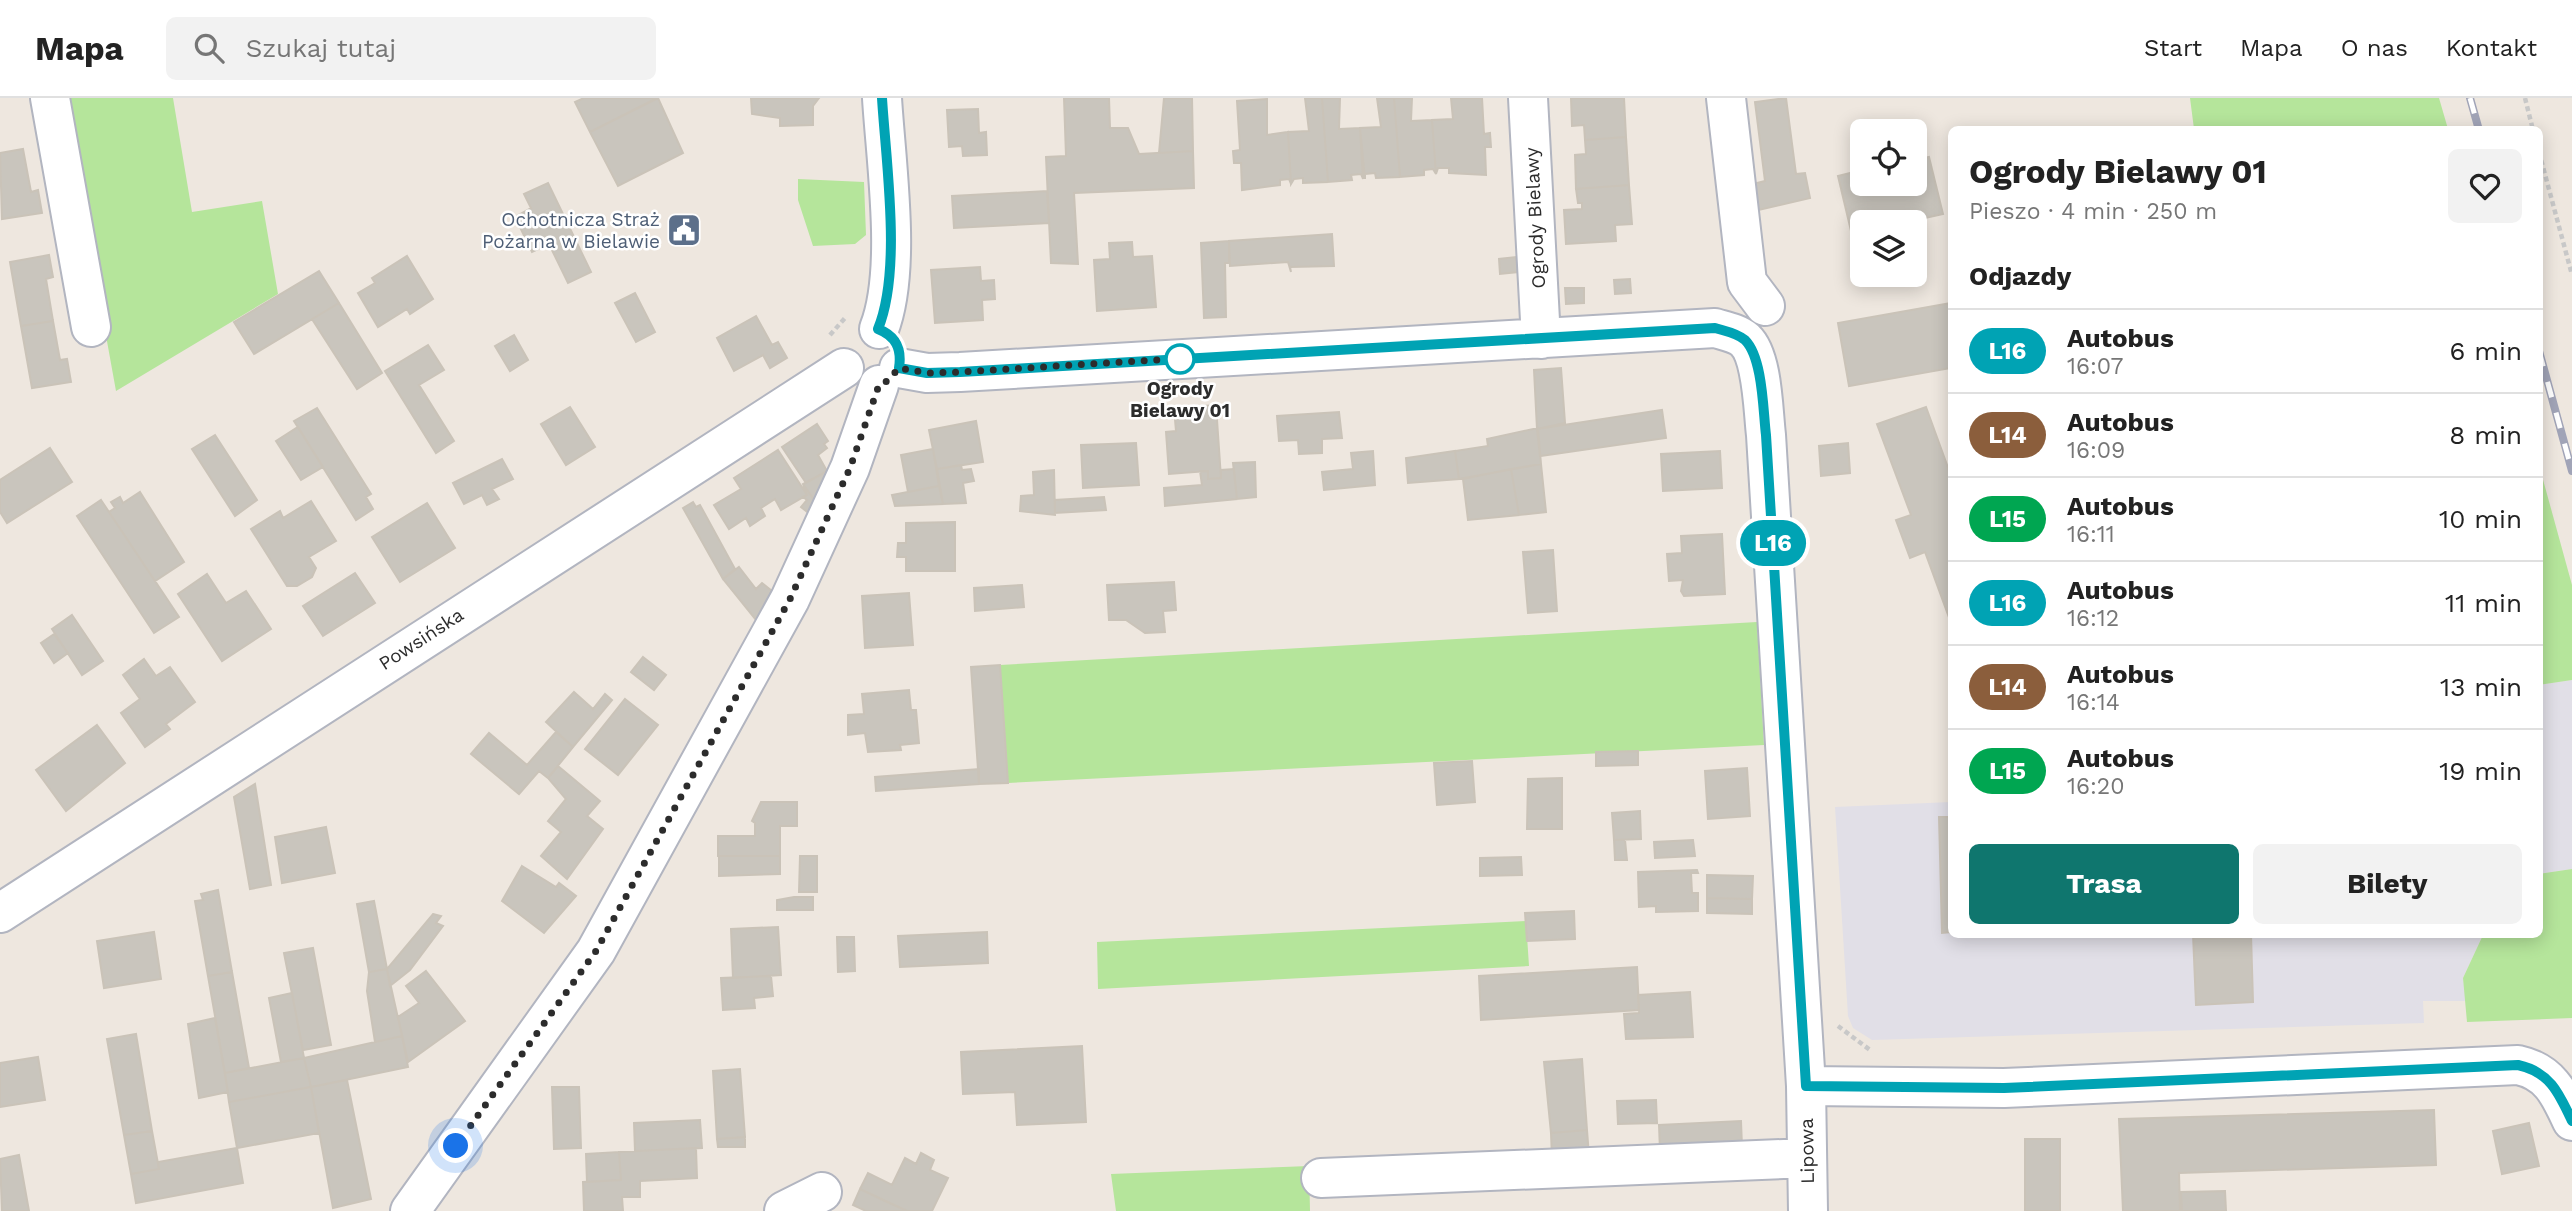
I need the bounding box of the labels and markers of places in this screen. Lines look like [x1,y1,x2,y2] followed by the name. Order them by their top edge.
[482,208,660,253] place label: Ochotnicza Straż Pożarna w Bielawie
[665,211,703,249] public building icon: Ochotnicza Straż Pożarna w Bielawie
[1165,344,1195,374] marker: Ogrody Bielawy 01
[1130,377,1230,422] place label: Ogrody Bielawy 01

